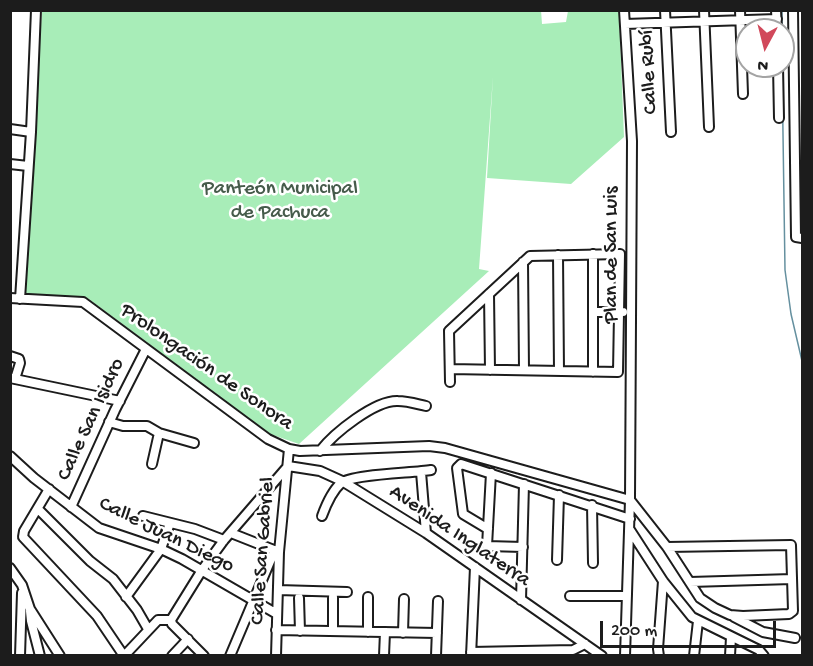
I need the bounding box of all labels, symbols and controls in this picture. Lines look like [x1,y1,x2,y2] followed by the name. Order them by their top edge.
[735,18,795,78] north arrow
[635,29,665,115] street label: Calle Rubí
[757,54,769,74] text: N
[202,177,358,227] park label: Panteón Municipal de Pachuca
[600,186,626,324] street label: Plan de San Luis
[115,299,297,437] street label: Prolongación de Sonora
[53,355,131,485] street label: Calle San Isidro
[246,476,282,626] street label: Calle San Gabriel
[384,480,534,594] street label: Avenida Inglaterra
[94,492,238,580] street label: Calle Juan Diego
[603,609,778,647] scale bar
[611,621,657,642] text: 200 m

